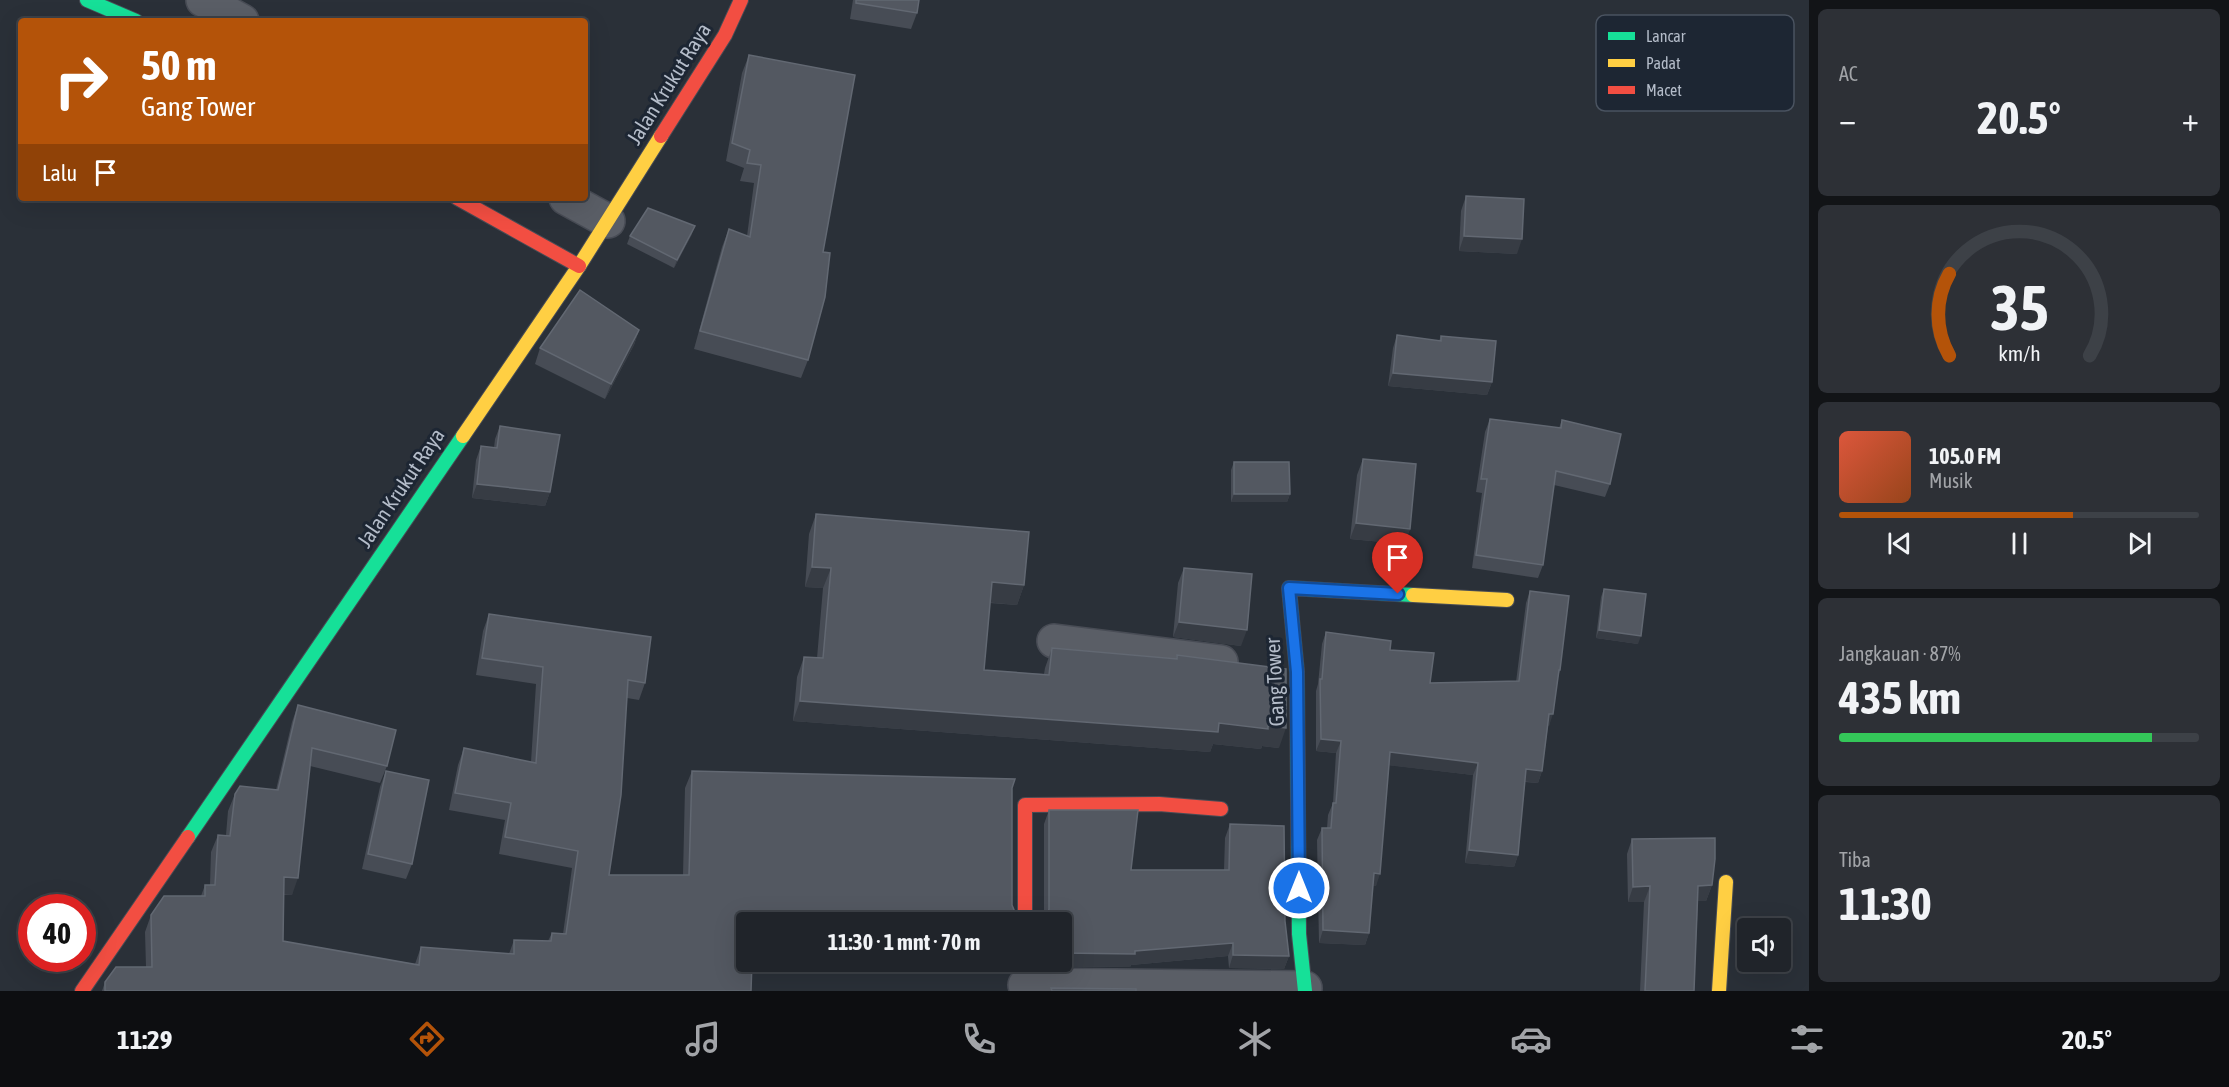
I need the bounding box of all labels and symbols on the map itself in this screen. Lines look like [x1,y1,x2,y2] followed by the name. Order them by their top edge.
[1596,15,1794,111] legend
[621,18,715,148] street label: Jalan Krukut Raya
[1646,27,1686,45] text: Lancar
[1646,54,1681,72] text: Padat
[1646,81,1682,99] text: Macet
[352,423,449,551] street label: Jalan Krukut Raya
[1372,532,1423,594] pin
[1260,636,1288,727] street label: Gang Tower
[1267,856,1331,920] position arrow
[18,894,96,972] speed limit sign: 40

